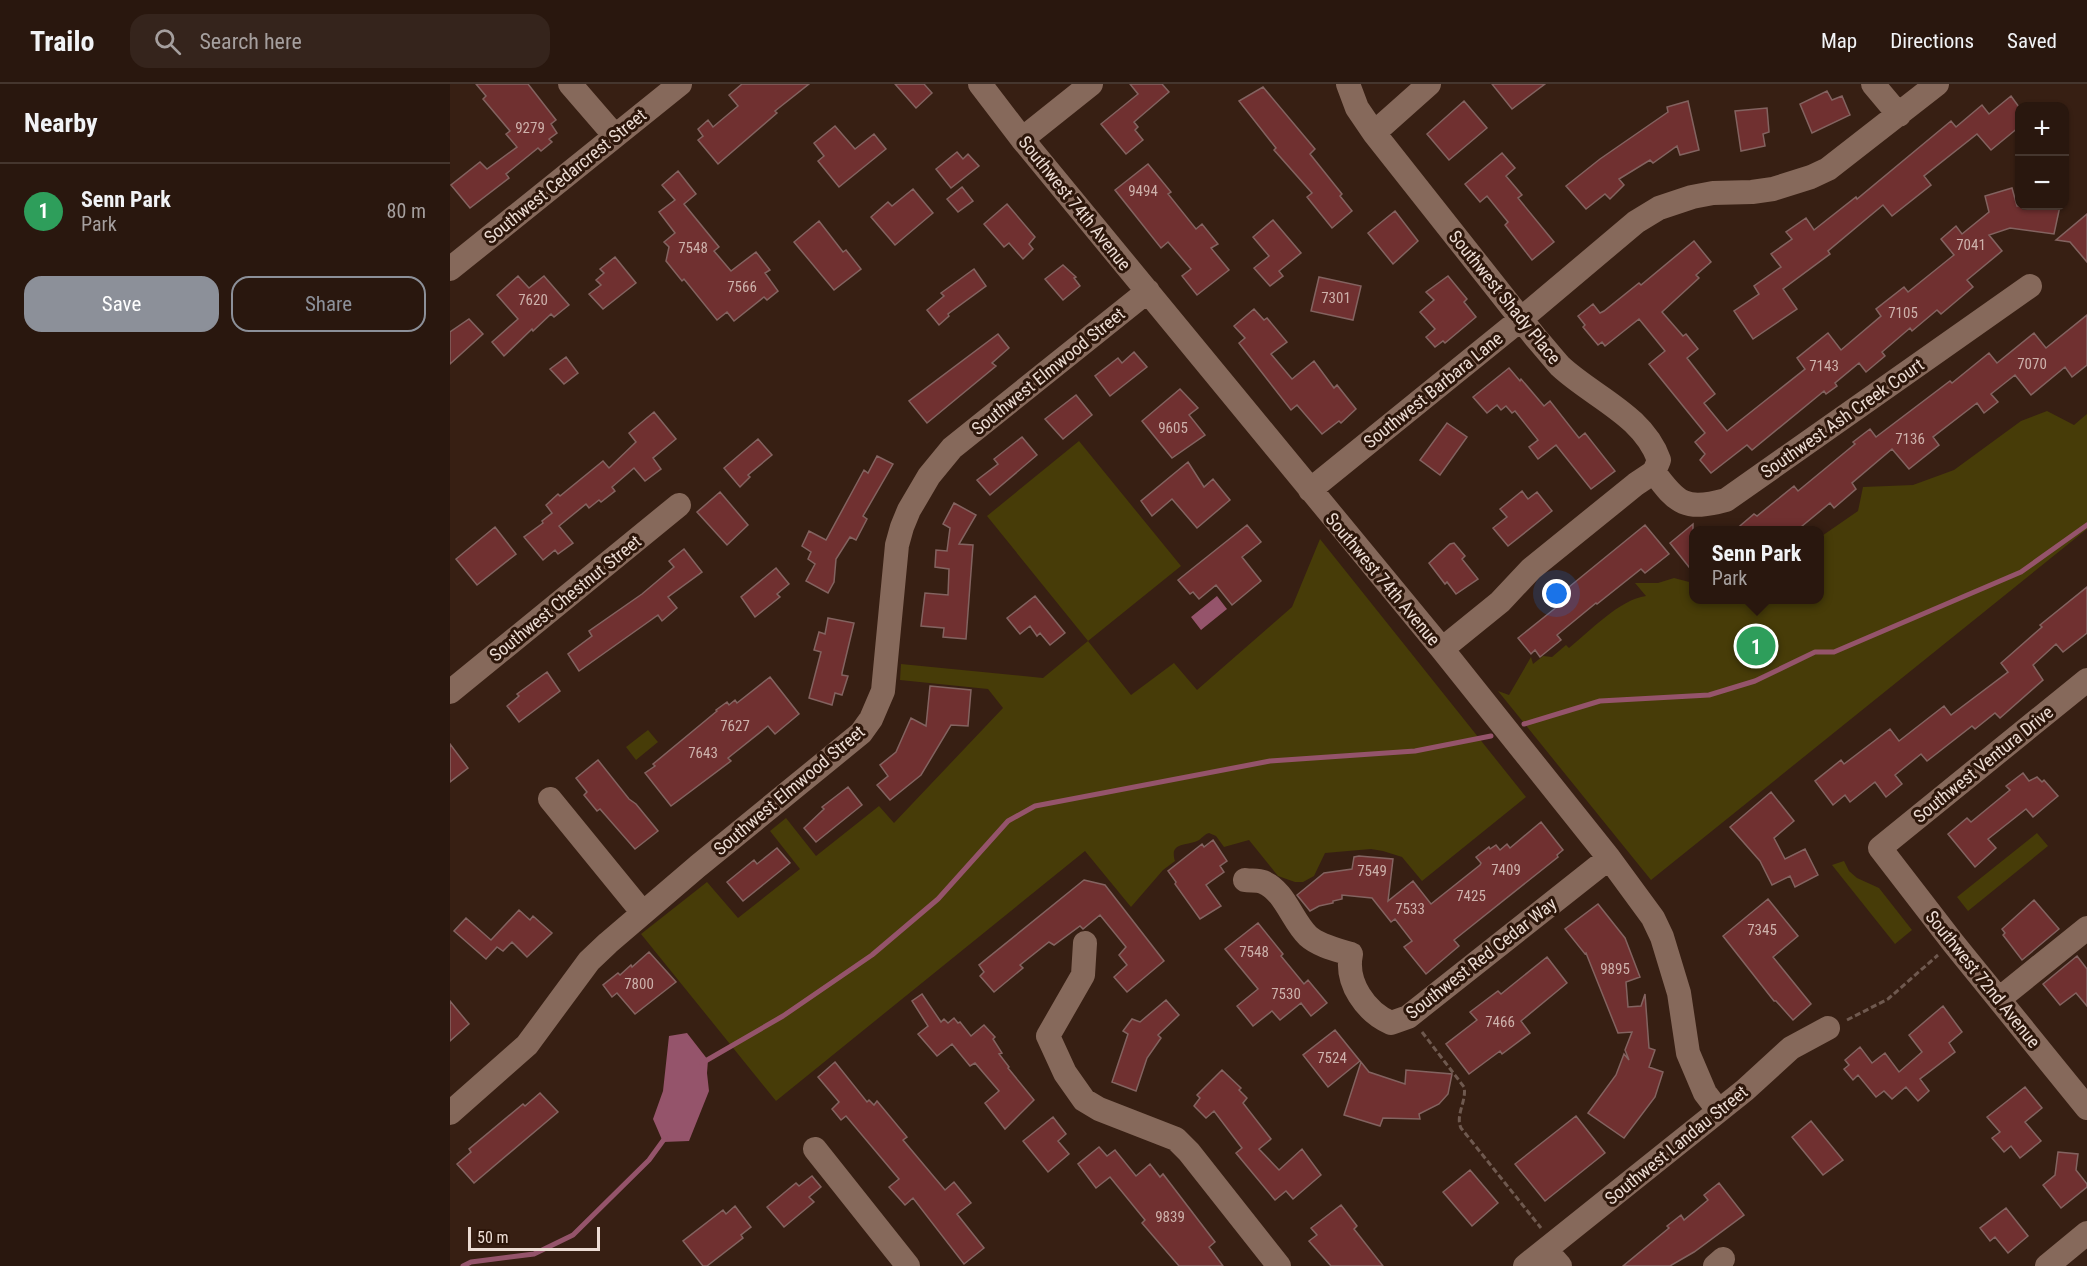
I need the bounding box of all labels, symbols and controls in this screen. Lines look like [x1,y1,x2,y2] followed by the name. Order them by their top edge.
[130,14,550,68] search box
[30,25,94,58] text: Trailo
[151,25,184,58] icon: search
[199,29,302,54] text: Search here
[1821,29,1857,53] text: Map
[1890,29,1974,53] text: Directions
[2007,29,2057,53] text: Saved
[2015,102,2069,210] map controls
[2015,102,2069,156] button: +
[480,104,650,248] street label: Southwest Cedarcrest Street
[24,108,98,138] text: Nearby
[515,119,545,137] house number: 9279
[1014,132,1136,274] street label: Southwest 74th Avenue
[2015,156,2069,210] button: −
[1128,182,1158,200] house number: 9494
[81,187,171,212] text: Senn Park
[38,199,49,223] text: 1
[387,199,426,223] text: 80 m
[81,212,117,236] text: Park
[1445,226,1565,368] street label: Southwest Shady Place
[1956,236,1986,254] house number: 7041
[678,239,708,257] house number: 7548
[24,276,219,332] button: Save
[231,276,426,332] button: Share
[727,278,757,296] house number: 7566
[1321,289,1351,307] house number: 7301
[518,291,548,309] house number: 7620
[967,303,1129,439] street label: Southwest Elmwood Street
[1888,304,1918,322] house number: 7105
[1359,328,1507,452] street label: Southwest Barbara Lane
[1756,354,1928,482] street label: Southwest Ash Creek Court
[2017,355,2047,373] house number: 7070
[1809,357,1839,375] house number: 7143
[1158,419,1188,437] house number: 9605
[1895,430,1925,448] house number: 7136
[1321,508,1445,650] street label: Southwest 74th Avenue
[1689,526,1824,604] popup
[485,530,645,666] street label: Southwest Chestnut Street
[1712,541,1801,566] text: Senn Park
[1712,566,1747,590] text: Park
[1542,579,1571,608] your location
[1736,624,1776,668] pin: 1
[1909,701,2057,827] street label: Southwest Ventura Drive
[720,717,750,735] house number: 7627
[709,721,869,859] street label: Southwest Elmwood Street
[688,744,718,762] house number: 7643
[1491,861,1521,879] house number: 7409
[1357,862,1387,880] house number: 7549
[1456,887,1486,905] house number: 7425
[1402,892,1561,1023] street label: Southwest Red Cedar Way
[1395,900,1425,918] house number: 7533
[1921,906,2045,1052] street label: Southwest 72nd Avenue
[1747,921,1777,939] house number: 7345
[1239,943,1269,961] house number: 7548
[1600,960,1630,978] house number: 9895
[624,975,654,993] house number: 7800
[1271,985,1301,1003] house number: 7530
[1485,1013,1515,1031] house number: 7466
[1317,1049,1347,1067] house number: 7524
[1600,1081,1752,1209] street label: Southwest Landau Street
[1155,1208,1185,1226] house number: 9839
[468,1224,600,1252] scale bar
[477,1228,509,1247] text: 50 m

